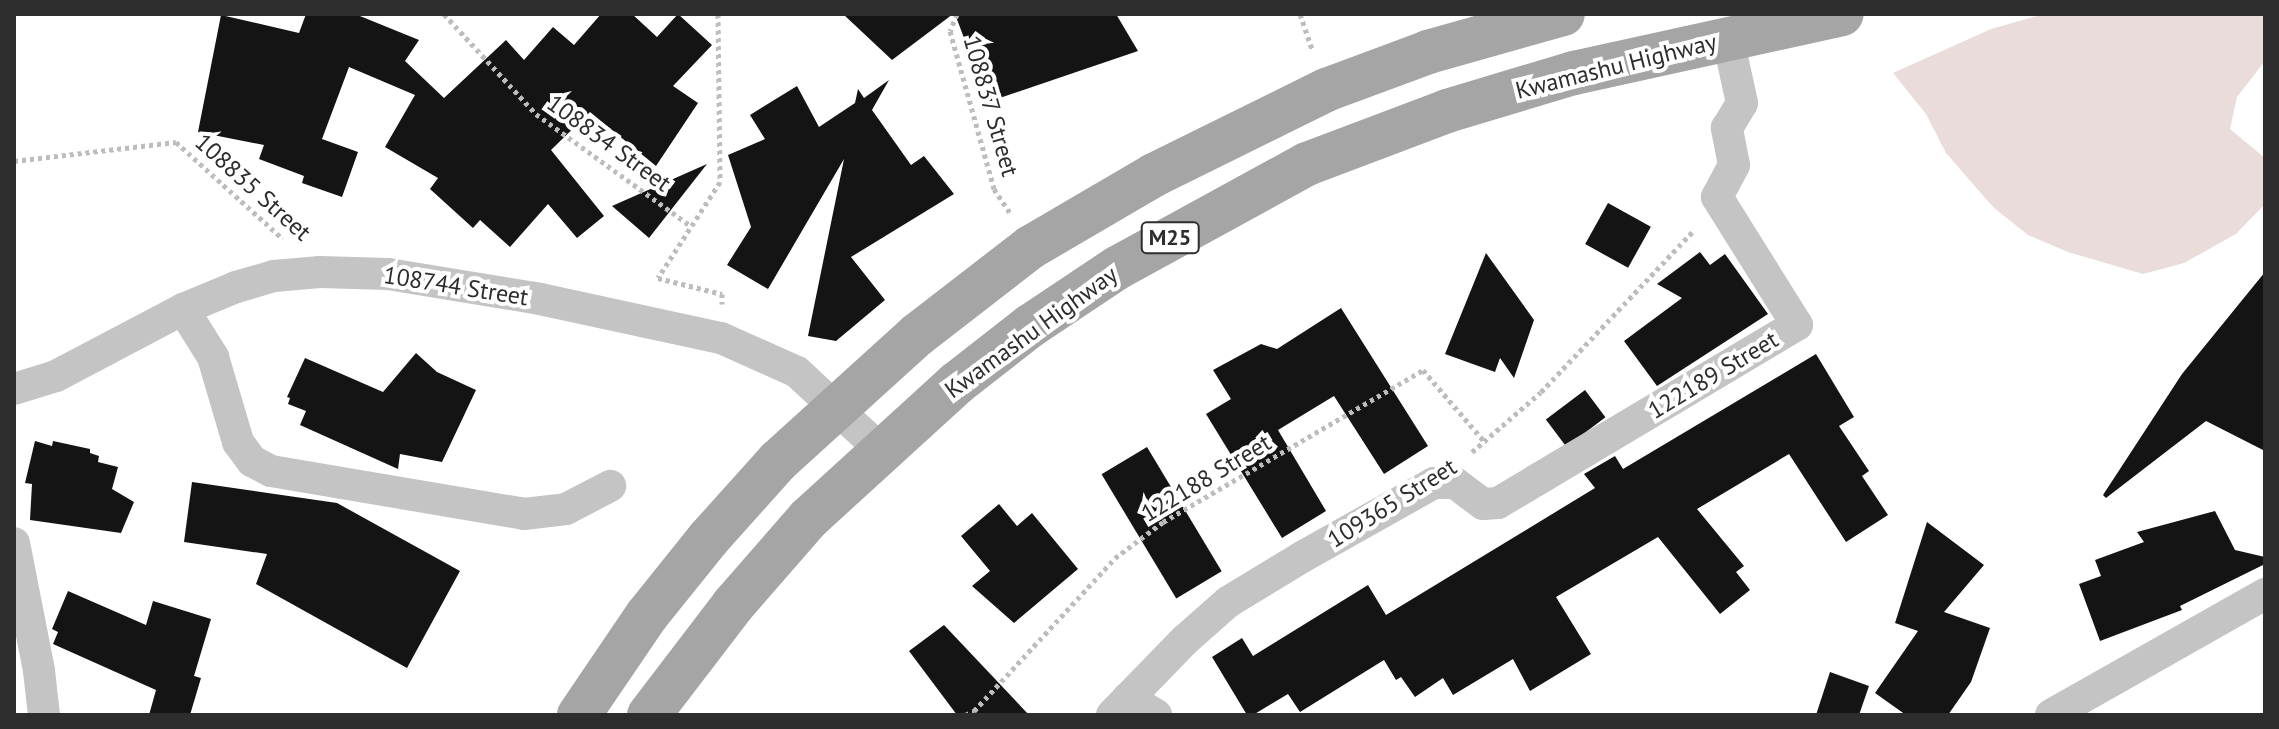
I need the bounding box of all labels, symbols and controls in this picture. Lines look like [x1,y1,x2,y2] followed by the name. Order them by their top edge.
[1512,27,1720,105] street label: Kwamashu Highway
[957,32,1025,180] street label: 108837 Street
[541,88,677,198] street label: 108834 Street
[189,127,317,247] street label: 108835 Street
[1140,220,1200,256] road number: M25
[382,260,530,312] street label: 108744 Street
[939,260,1123,404] street label: Kwamashu Highway
[1643,325,1783,425] street label: 122189 Street
[1136,428,1276,528] street label: 122188 Street
[1322,452,1462,554] street label: 109365 Street

